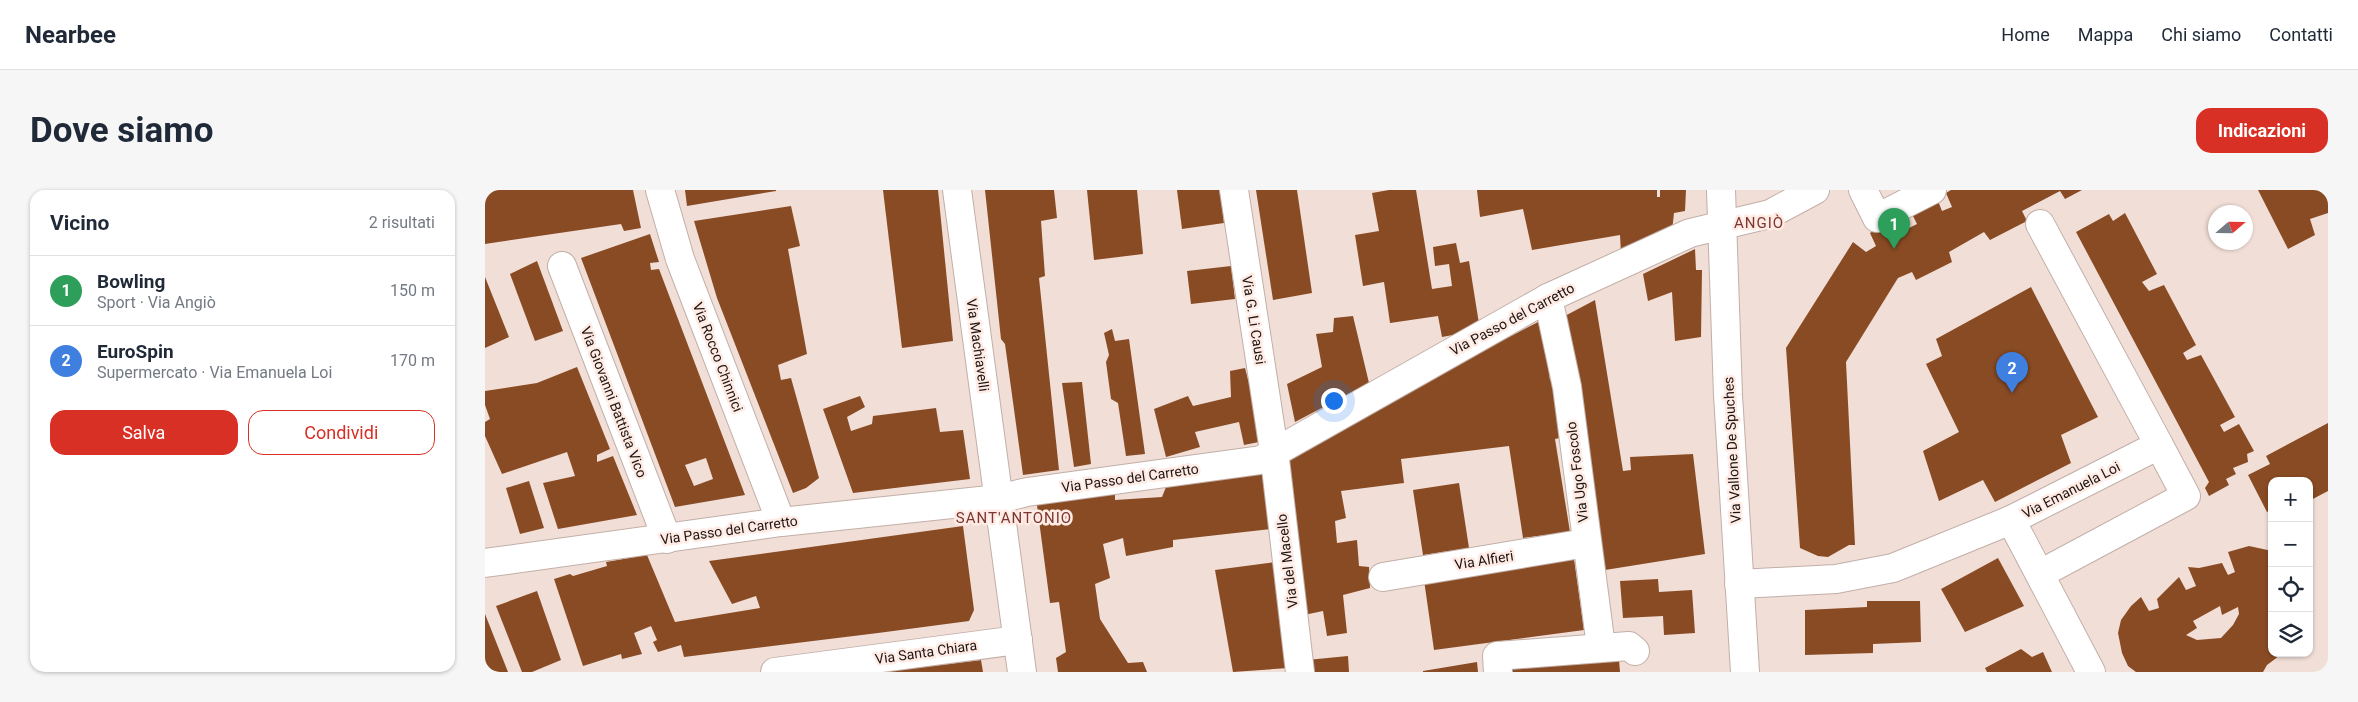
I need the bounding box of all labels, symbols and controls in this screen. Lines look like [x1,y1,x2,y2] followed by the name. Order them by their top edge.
[25,21,116,49] text: Nearbee
[2001,24,2050,45] text: Home
[2078,24,2133,45] text: Mappa
[2161,24,2241,45] text: Chi siamo
[2269,24,2333,45] text: Contatti
[2196,108,2328,153] button: Indicazioni
[30,110,213,151] text: Dove siamo
[2208,205,2253,250] north arrow
[1878,208,1910,249] pin: 1
[50,211,109,235] text: Vicino
[369,213,435,232] text: 2 risultati
[1734,214,1784,232] district label: ANGIÒ
[97,270,165,293] text: Bowling
[1239,274,1269,366] street label: Via G. Li Causi
[1447,279,1577,359] street label: Via Passo del Carretto
[61,281,71,300] text: 1
[390,281,435,300] text: 150 m
[97,293,216,312] text: Sport · Via Angiò
[964,298,992,392] street label: Via Machiavelli
[690,300,746,414] street label: Via Rocco Chinnici
[578,324,650,480] street label: Via Giovanni Battista Vico
[97,340,174,363] text: EuroSpin
[61,351,71,370] text: 2
[390,351,435,370] text: 170 m
[1996,352,2028,393] pin: 2
[97,363,332,382] text: Supermercato · Via Emanuela Loi
[1720,376,1744,524] street label: Via Vallone De Spuches
[1321,388,1347,414] your location
[50,410,238,455] button: Salva
[248,410,435,455] button: Condividi
[1563,421,1591,523] street label: Via Ugo Foscolo
[2019,458,2123,522] street label: Via Emanuela Loi
[1060,460,1200,496] street label: Via Passo del Carretto
[2268,477,2313,657] map controls
[2268,477,2313,522] button: +
[956,509,1072,527] district label: SANT'ANTONIO
[659,512,799,548] street label: Via Passo del Carretto
[1273,513,1301,609] street label: Via del Macello
[2268,522,2313,567] button: −
[1453,547,1515,573] street label: Via Alfieri
[2268,567,2313,612] button: locate
[2268,612,2313,657] button: layers
[874,637,978,667] street label: Via Santa Chiara

